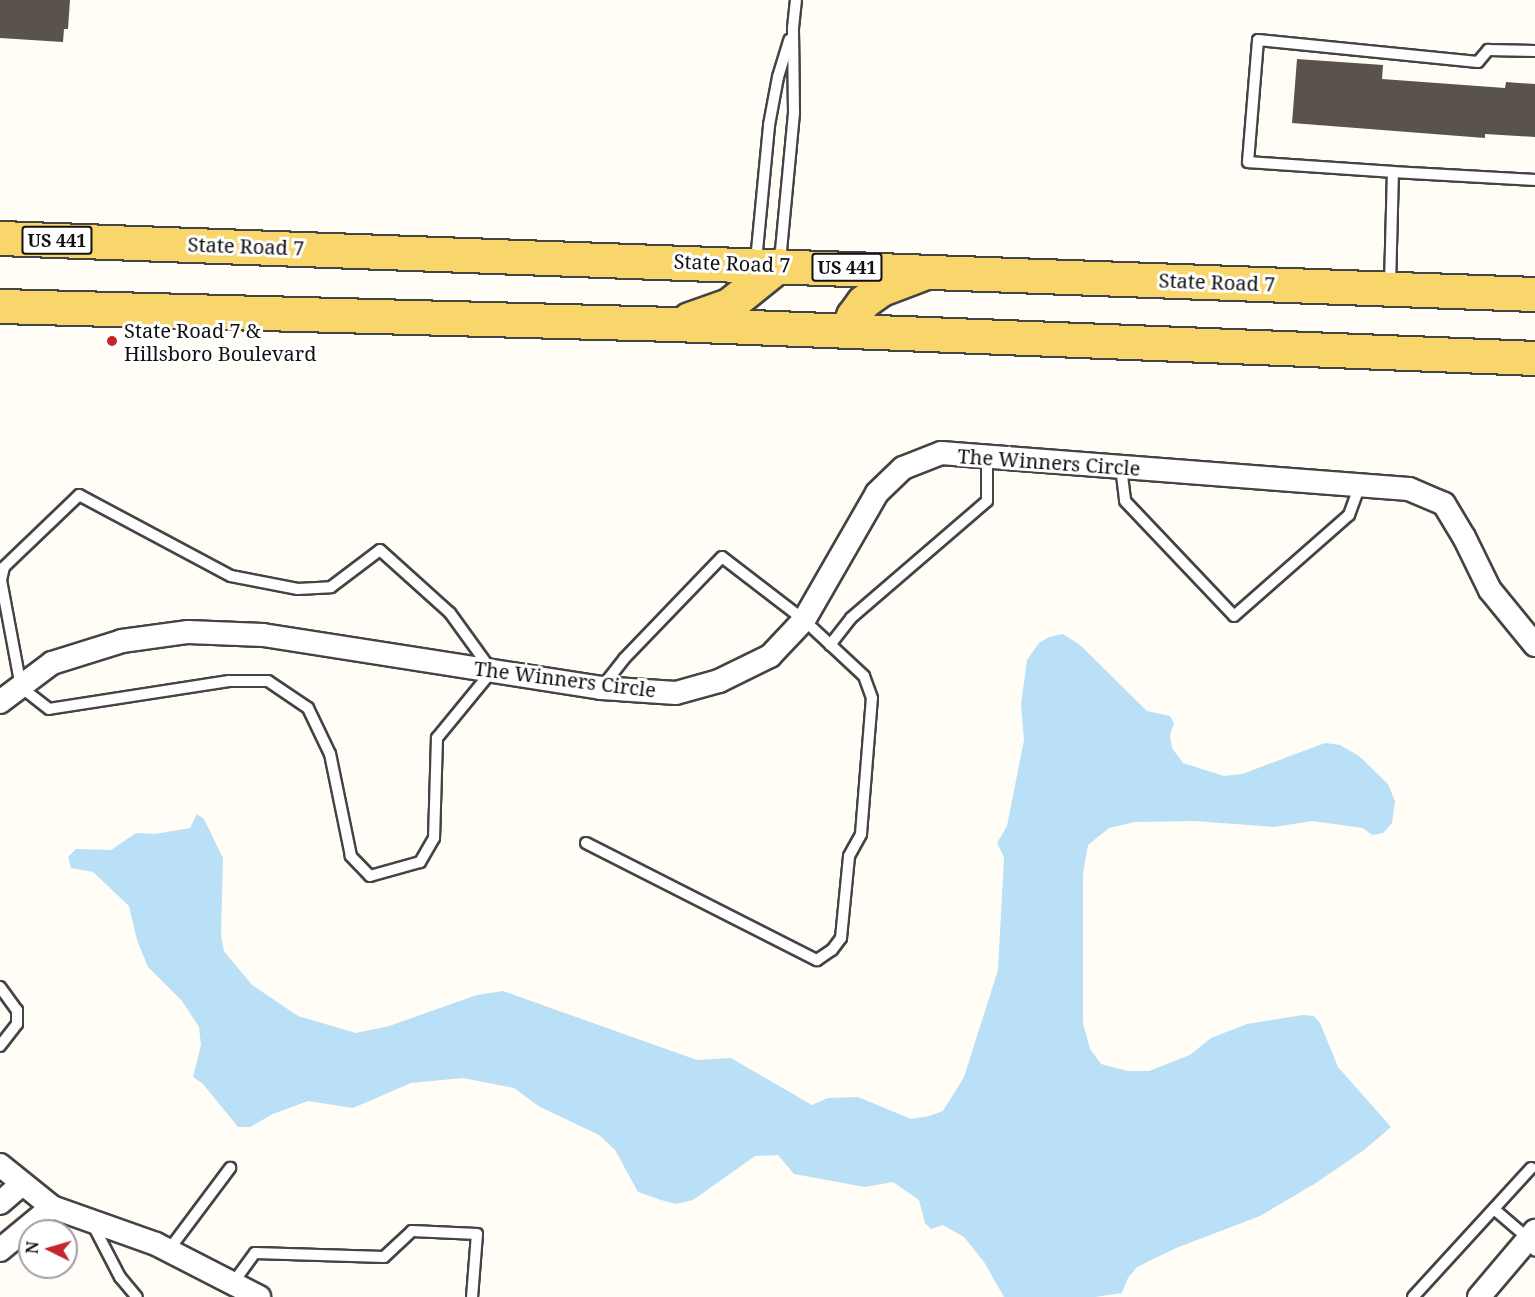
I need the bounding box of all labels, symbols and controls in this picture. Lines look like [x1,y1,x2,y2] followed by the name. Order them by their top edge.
[21,225,93,255] road number: US 441
[187,232,305,260] street label: State Road 7
[673,249,791,277] street label: State Road 7
[811,252,883,282] road number: US 441
[1158,268,1276,296] street label: State Road 7
[124,318,316,365] place label: State Road 7 & Hillsboro Boulevard
[105,334,119,348] marker: State Road 7 & Hillsboro Boulevard
[957,444,1141,480] street label: The Winners Circle
[473,656,657,702] street label: The Winners Circle
[18,1219,78,1279] north arrow
[21,1240,44,1255] text: N

